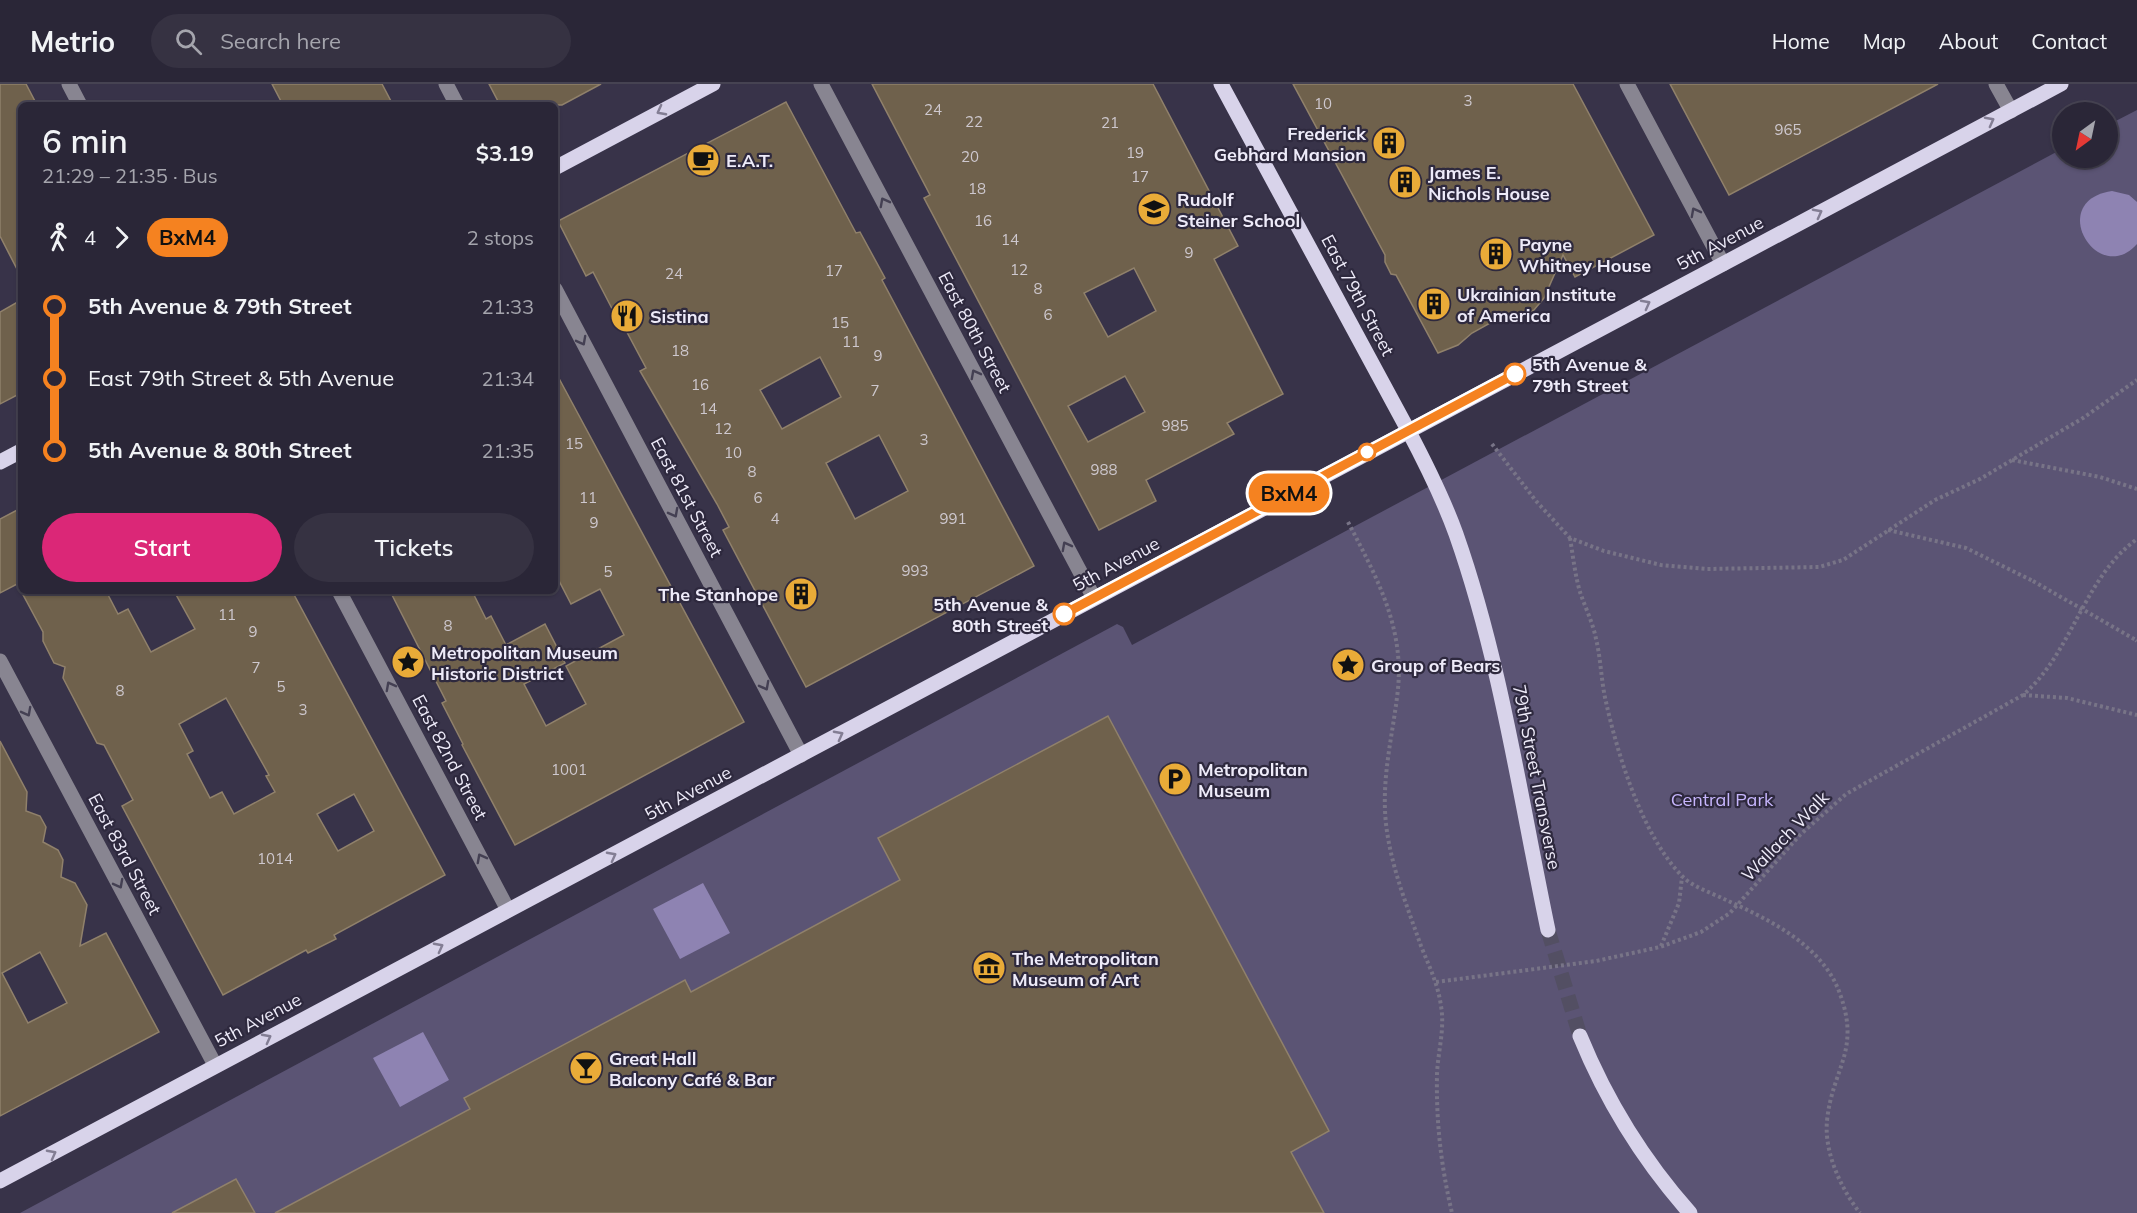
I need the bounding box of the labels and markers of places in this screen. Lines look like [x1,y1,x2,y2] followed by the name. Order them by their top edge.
[1214,122,1367,166] place label: Frederick Gebhard Mansion
[1371,125,1407,161] building icon: Frederick Gebhard Mansion
[685,142,721,178] cafe icon: E.A.T.
[726,149,773,172] place label: E.A.T.
[1428,161,1550,205] place label: James E. Nichols House
[1387,164,1423,200] building icon: James E. Nichols House
[1177,188,1300,232] place label: Rudolf Steiner School
[1136,191,1172,227] school or university icon: Rudolf Steiner School
[1519,233,1651,277] place label: Payne Whitney House
[1478,236,1514,272] building icon: Payne Whitney House
[1457,283,1616,327] place label: Ukrainian Institute of America
[1416,286,1452,322] building icon: Ukrainian Institute of America
[609,298,645,334] restaurant icon: Sistina
[650,305,709,328] place label: Sistina
[1532,353,1647,397] place label: 5th Avenue & 79th Street
[1504,363,1526,385] marker: 5th Avenue & 79th Street
[1358,443,1376,461] unlabelled marker
[783,576,819,612] building icon: The Stanhope
[658,583,778,606] place label: The Stanhope
[933,593,1049,637] place label: 5th Avenue & 80th Street
[1053,603,1075,625] marker: 5th Avenue & 80th Street
[431,641,618,685] place label: Metropolitan Museum Historic District
[390,644,426,680] place icon: Metropolitan Museum Historic District
[1330,647,1366,683] place icon: Group of Bears
[1371,654,1500,677] place label: Group of Bears
[1198,758,1308,802] place label: Metropolitan Museum
[1157,761,1193,797] parking icon: Metropolitan Museum
[1012,947,1159,991] place label: The Metropolitan Museum of Art
[971,950,1007,986] museum icon: The Metropolitan Museum of Art
[609,1047,776,1091] place label: Great Hall Balcony Café & Bar
[568,1050,604,1086] bar icon: Great Hall Balcony Café & Bar

